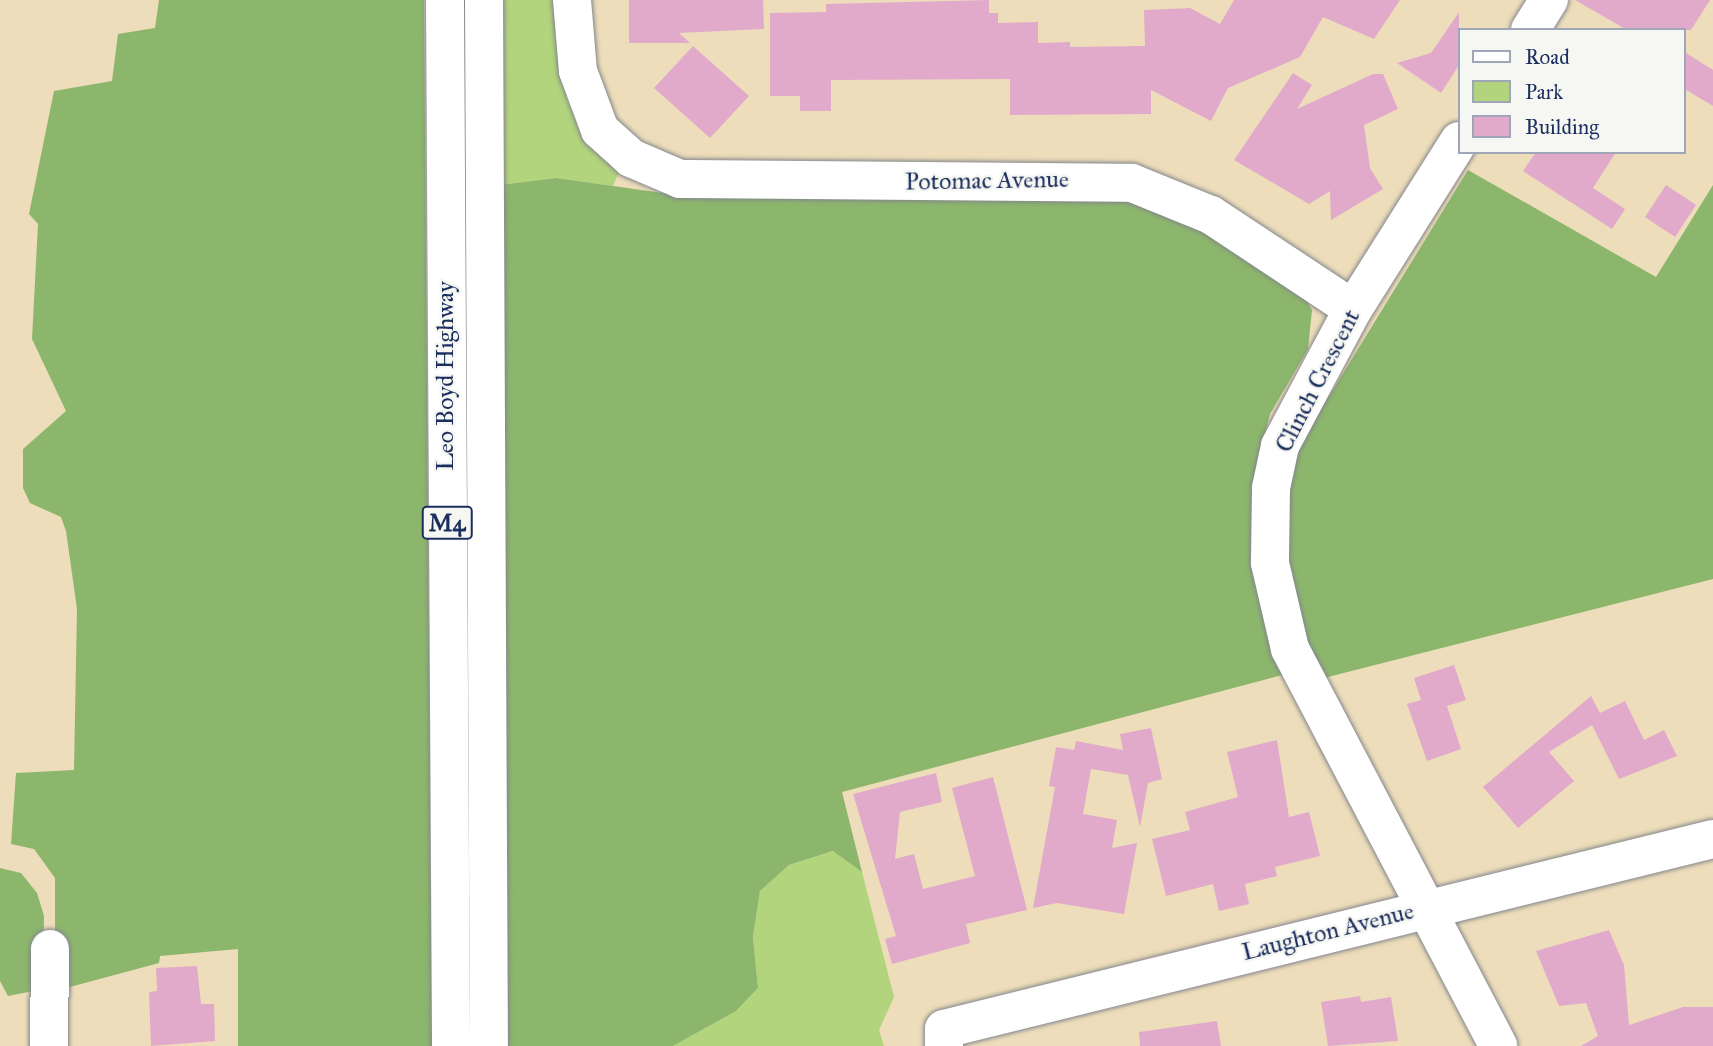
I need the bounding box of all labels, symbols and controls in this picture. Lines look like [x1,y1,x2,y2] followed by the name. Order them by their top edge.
[1458,28,1685,154] legend
[1525,44,1570,70] text: Road
[1525,79,1563,105] text: Park
[1525,114,1599,140] text: Building
[905,165,1069,197] street label: Potomac Avenue
[432,281,460,471] street label: Leo Boyd Highway
[1270,305,1366,457] street label: Clinch Crescent
[421,503,473,542] road number: M4
[1239,897,1417,967] street label: Laughton Avenue

